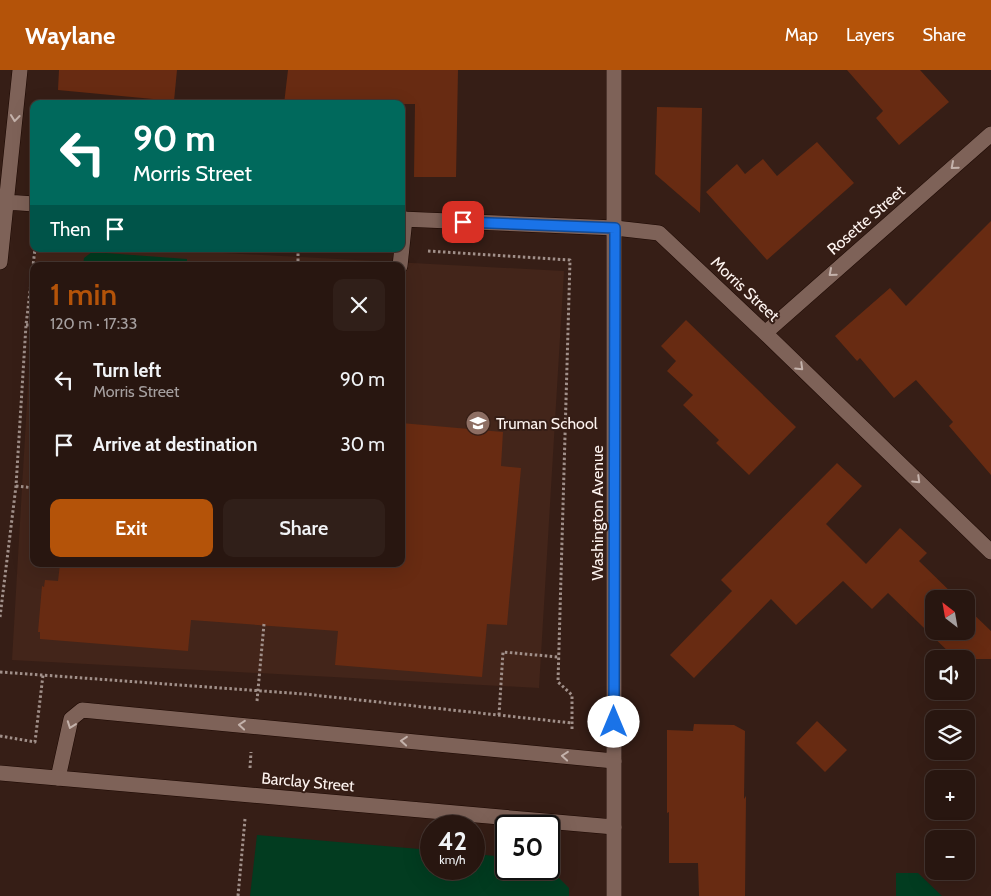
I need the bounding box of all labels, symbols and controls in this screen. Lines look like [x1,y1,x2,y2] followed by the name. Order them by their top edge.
[25,21,115,50] text: Waylane
[785,24,818,46] text: Map
[846,24,895,46] text: Layers
[923,24,966,46] text: Share
[10,115,21,123] one-way arrow
[133,117,216,160] text: 90 m
[50,120,115,185] icon: left
[133,160,252,187] text: Morris Street
[951,160,960,169] one-way arrow
[823,181,909,259] street label: Rosette Street
[442,201,484,243] pin
[449,208,477,236] icon: arrive
[101,215,129,243] icon: arrive
[50,218,91,241] text: Then
[707,253,784,326] street label: Morris Street
[829,268,838,277] one-way arrow
[50,276,117,313] text: 1 min
[333,279,385,331] button: close
[50,314,137,333] text: 120 m · 17:33
[93,359,161,382] text: Turn left
[794,361,803,370] one-way arrow
[50,366,78,394] icon: left
[340,368,385,391] text: 90 m
[93,382,179,401] text: Morris Street
[465,410,491,436] school or university icon: Truman School
[496,414,598,433] place label: Truman School
[50,431,78,459] icon: arrive
[93,433,257,456] text: Arrive at destination
[341,433,385,456] text: 30 m
[588,445,607,581] street label: Washington Avenue
[911,474,920,483] one-way arrow
[50,499,213,557] button: Exit
[223,499,385,557] button: Share
[925,590,975,640] north arrow
[925,590,975,880] map controls
[925,650,975,700] button: sound
[587,695,639,747] position arrow
[925,710,975,760] button: layers
[67,720,77,729] one-way arrow
[238,720,246,731] one-way arrow
[399,736,407,747] one-way arrow
[561,751,569,762] one-way arrow
[261,768,356,796] street label: Barclay Street
[925,770,975,820] button: +
[495,815,560,880] speed limit sign: 50
[438,826,467,856] text: 42
[925,830,975,880] button: −
[439,852,466,867] text: km/h

